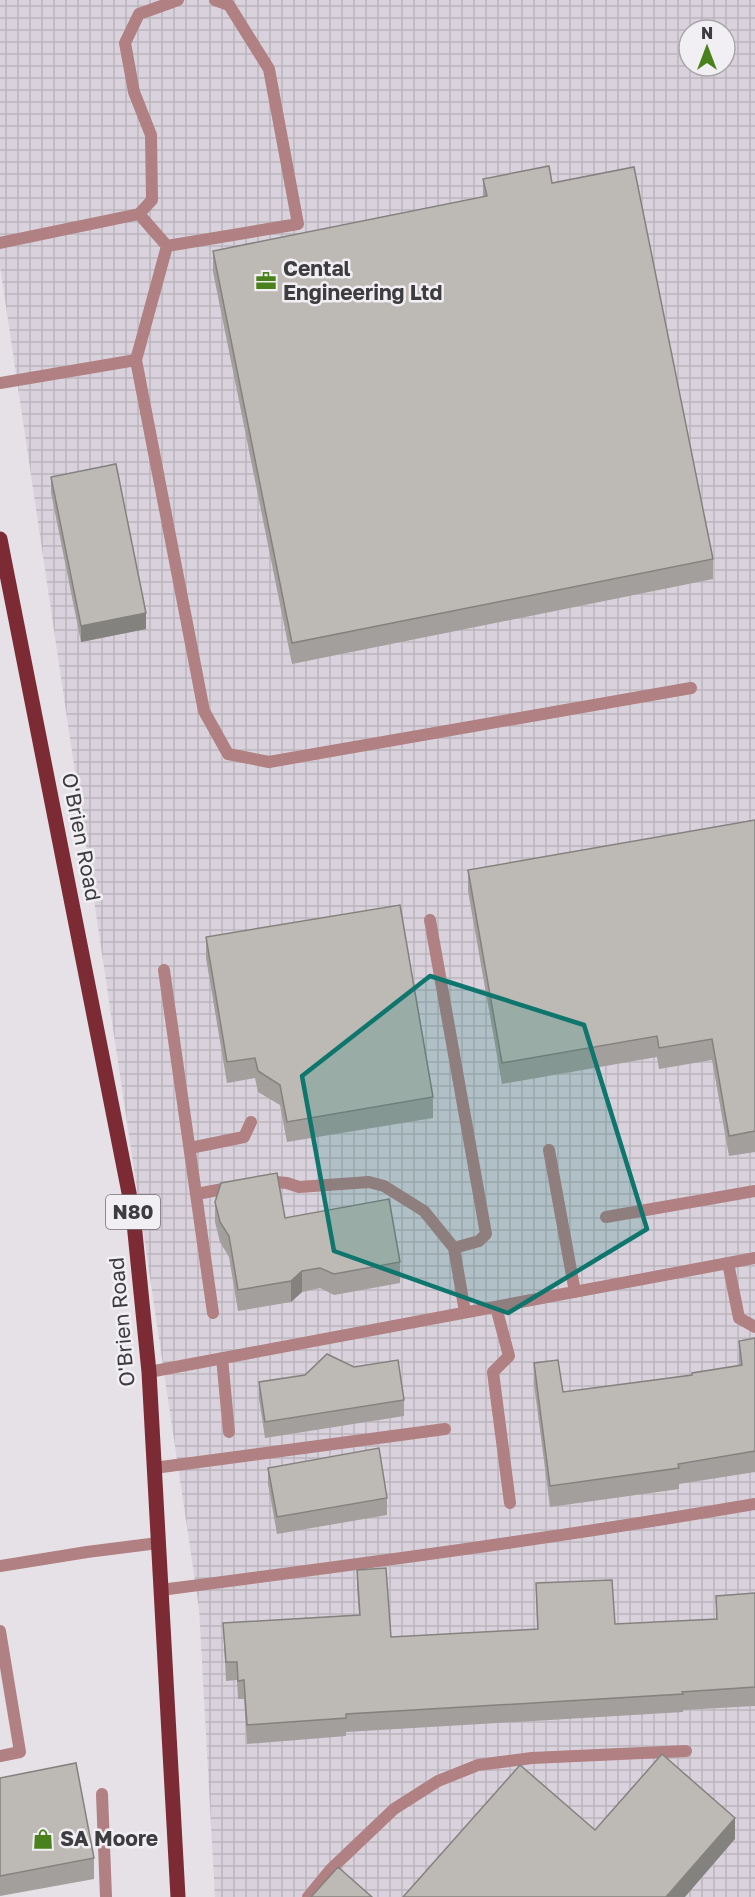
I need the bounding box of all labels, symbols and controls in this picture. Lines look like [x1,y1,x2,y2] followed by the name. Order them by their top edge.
[677,18,737,78] north arrow
[701,23,713,43] text: N
[283,255,442,305] place label: Cental Engineering Ltd
[254,269,278,293] office icon: Cental Engineering Ltd
[57,771,107,903] street label: O'Brien Road
[106,1195,160,1229] road number: N80
[102,1256,140,1388] street label: O'Brien Road
[60,1825,158,1851] place label: SA Moore
[31,1827,55,1851] shop icon: SA Moore

